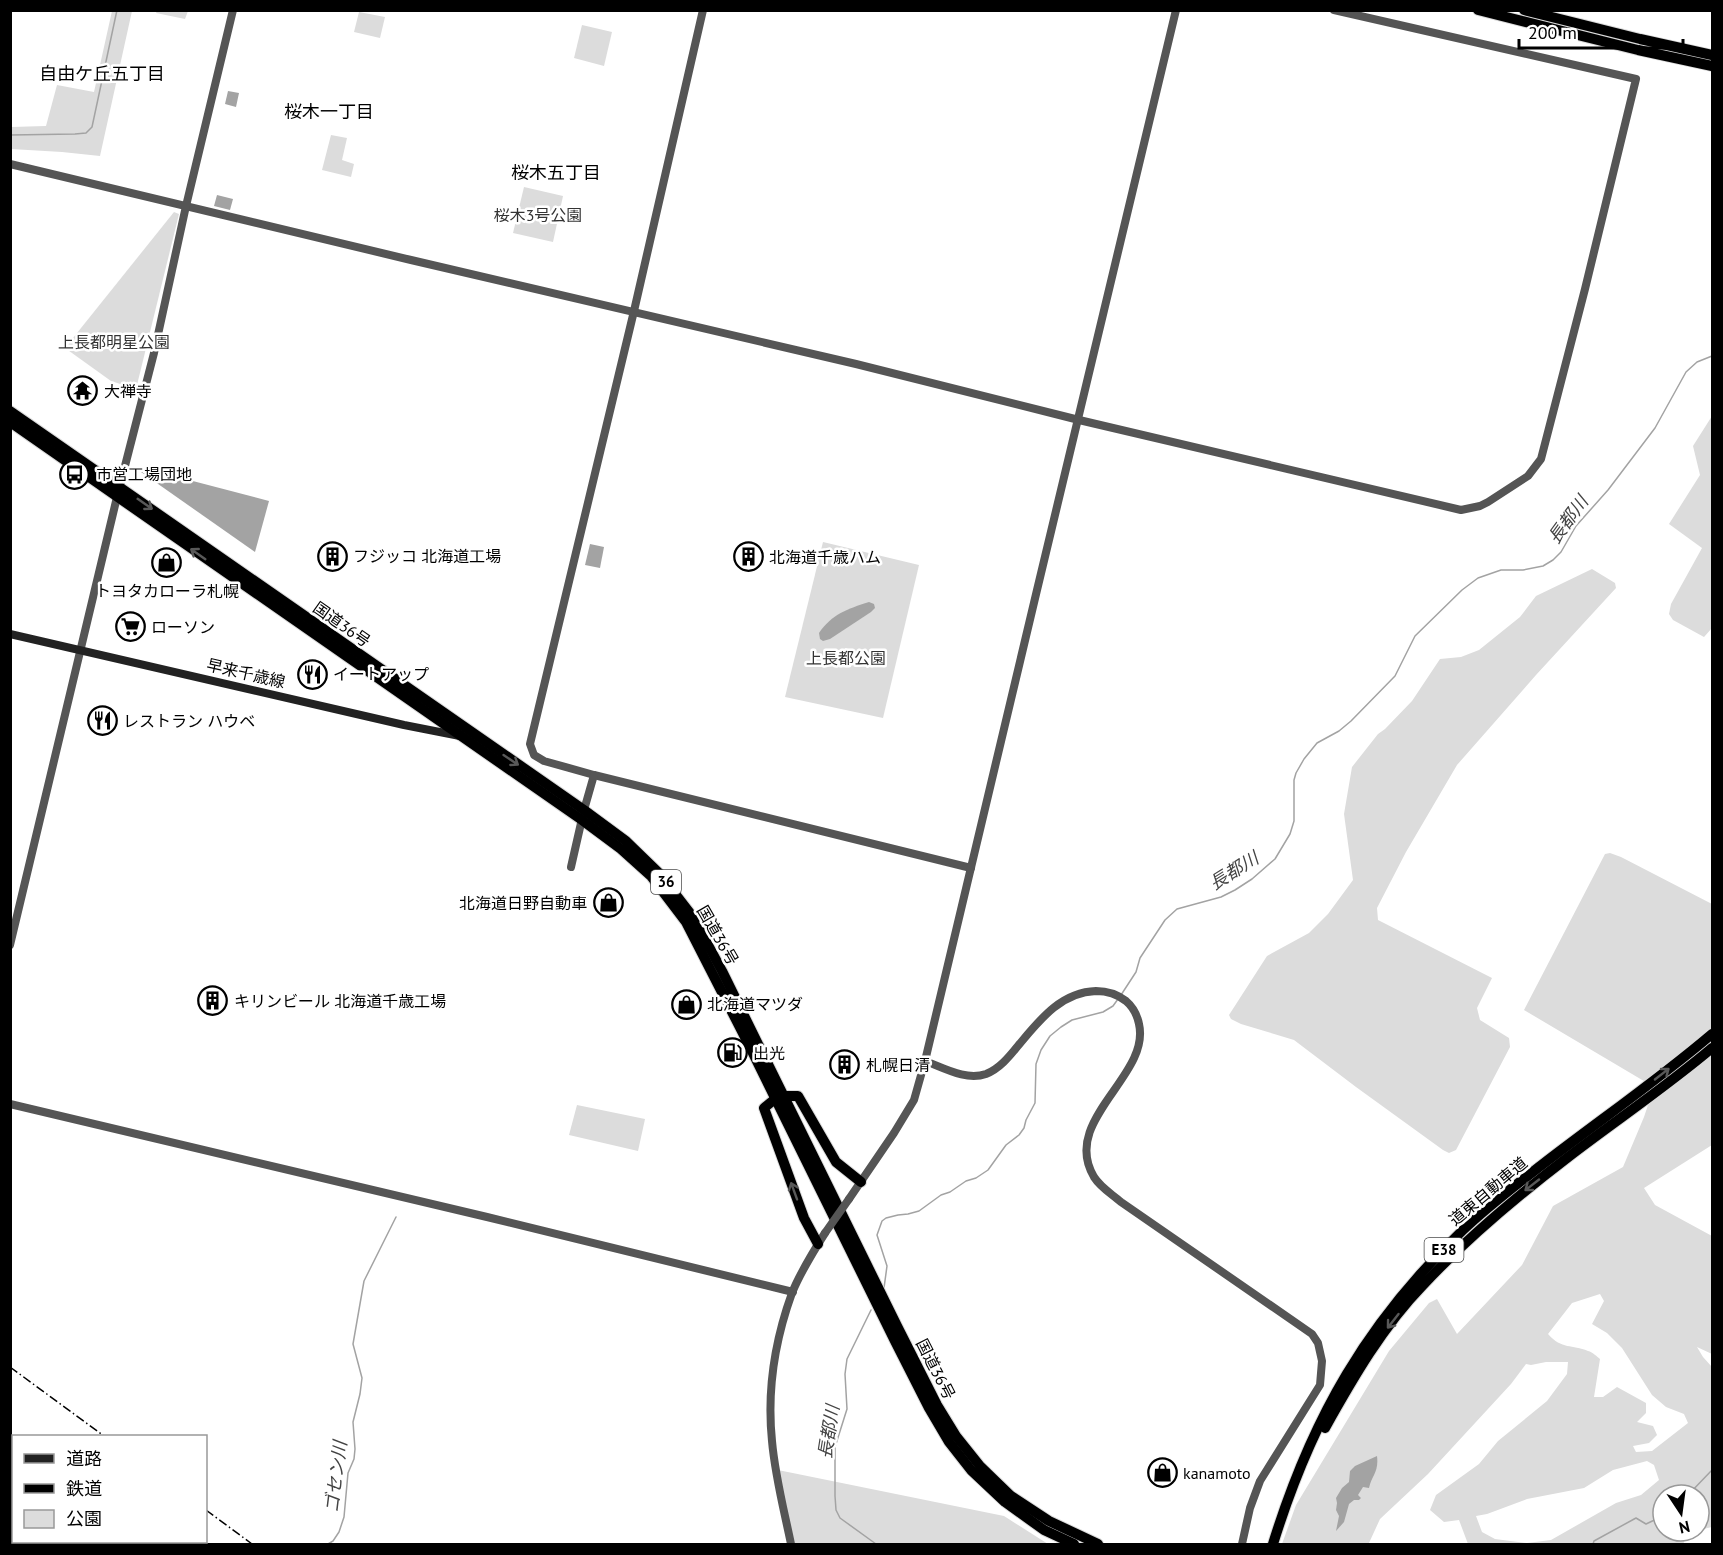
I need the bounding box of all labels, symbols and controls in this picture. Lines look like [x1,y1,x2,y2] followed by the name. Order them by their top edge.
[1519,12,1682,50] scale bar
[1528,21,1577,44] text: 200 m
[39,62,165,85] district label: 自由ケ丘五丁目
[284,100,374,123] district label: 桜木一丁目
[511,161,601,184] district label: 桜木五丁目
[494,205,582,225] park label: 桜木3号公園
[58,332,170,352] park label: 上長都明星公園
[67,375,99,407] temple icon: 大禅寺
[104,381,152,401] place label: 大禅寺
[59,458,91,490] bus stop icon: 市営工場団地
[96,464,192,484] place label: 市営工場団地
[1542,489,1594,548] water label: 長都川
[136,498,152,510] one-way arrow
[316,540,348,572] building icon: フジッコ 北海道工場
[732,541,764,573] building icon: 北海道千歳ハム
[353,546,501,566] place label: フジッコ 北海道工場
[151,547,183,579] shop icon: トヨタカローラ札幌
[769,547,881,567] place label: 北海道千歳ハム
[191,548,207,560] one-way arrow
[95,581,239,601] place label: トヨタカローラ札幌
[309,597,375,651] street label: 国道36号
[114,611,146,643] supermarket icon: ローソン
[151,617,215,637] place label: ローソン
[806,648,886,668] park label: 上長都公園
[205,654,287,692] street label: 早来千歳線
[296,658,328,690] restaurant icon: イートアップ
[333,664,429,684] place label: イートアップ
[86,705,118,737] restaurant icon: レストラン ハウベ
[123,711,255,731] place label: レストラン ハウベ
[503,754,519,766] one-way arrow
[1205,845,1264,895] water label: 長都川
[651,870,681,894] road number: 36
[592,887,624,919] shop icon: 北海道日野自動車
[459,893,587,913] place label: 北海道日野自動車
[693,902,743,968] street label: 国道36号
[197,985,229,1017] building icon: キリンビール 北海道千歳工場
[670,988,702,1020] shop icon: 北海道マツダ
[234,991,446,1011] place label: キリンビール 北海道千歳工場
[707,994,803,1014] place label: 北海道マツダ
[716,1037,748,1069] fuel station icon: 出光
[753,1043,785,1063] place label: 出光
[829,1049,861,1081] building icon: 札幌日清
[866,1055,930,1075] place label: 札幌日清
[1654,1068,1670,1081] one-way arrow
[1445,1152,1531,1230] street label: 道東自動車道
[1525,1178,1541,1191] one-way arrow
[788,1182,799,1200] one-way arrow
[1424,1238,1464,1262] road number: E38
[1387,1313,1400,1329] one-way arrow
[912,1335,960,1403] street label: 国道36号
[813,1401,844,1460] water label: 長都川
[12,1435,207,1543] legend
[320,1438,352,1514] water label: ゴセン川
[66,1447,102,1470] text: 道路
[1146,1457,1178,1489] shop icon: kanamoto
[1183,1463,1251,1483] place label: kanamoto
[66,1477,102,1500] text: 鉄道
[1651,1483,1711,1543] north arrow
[66,1507,102,1530] text: 公園
[1677,1517,1692,1539] text: N

